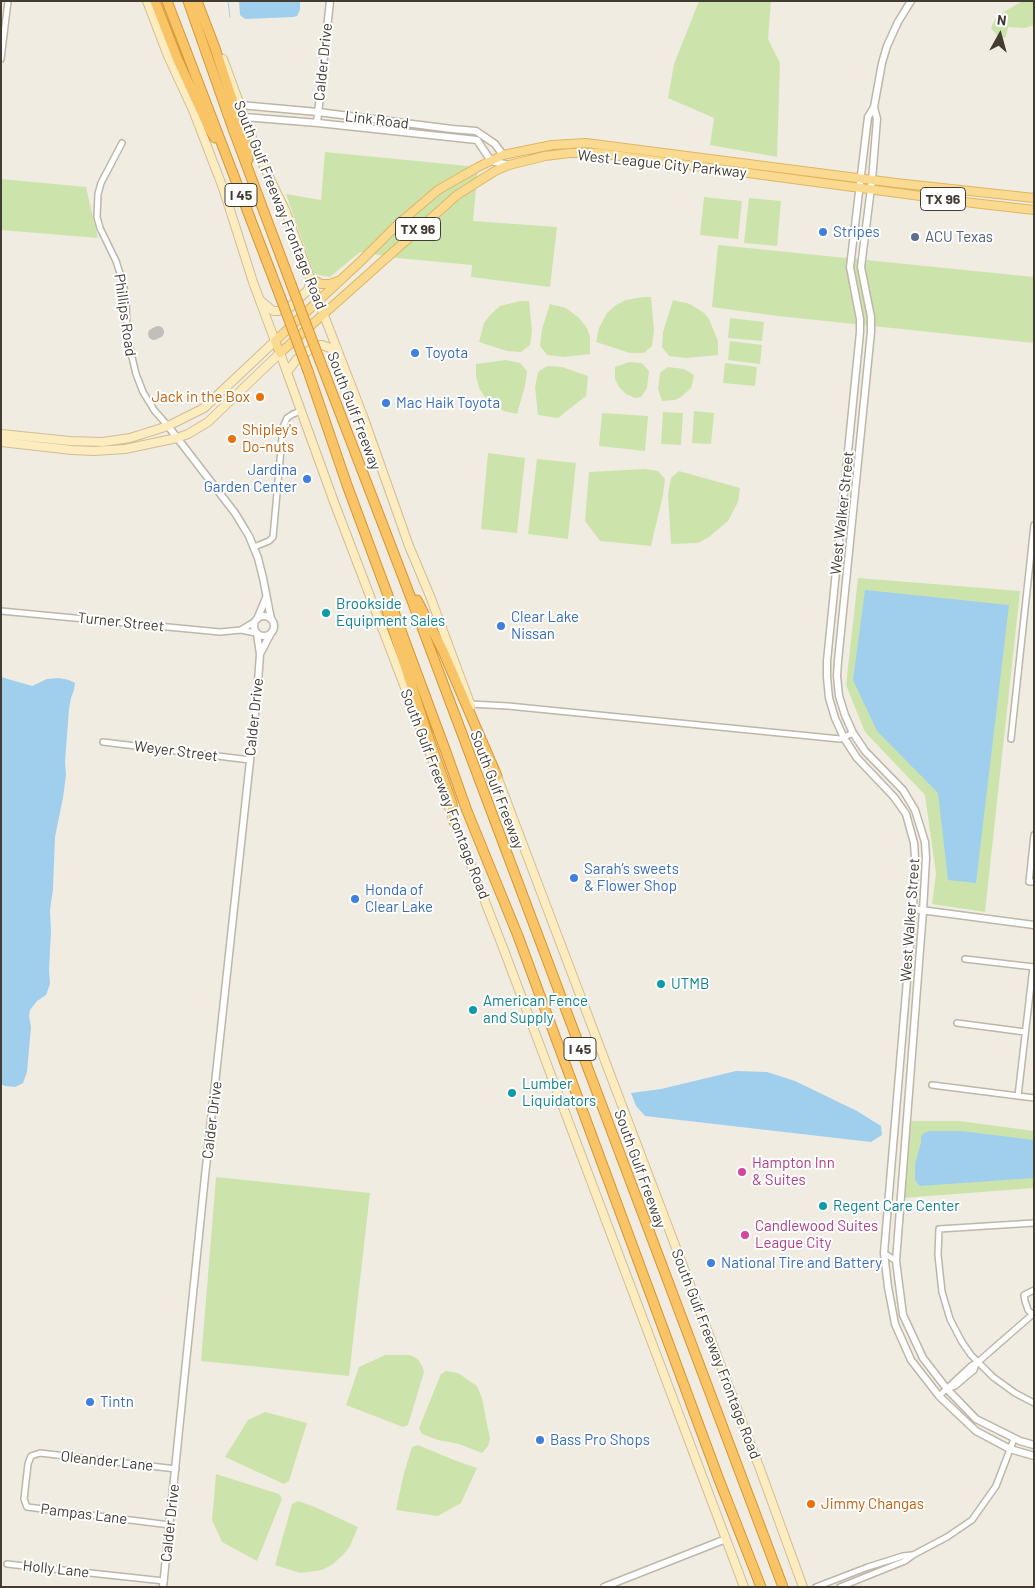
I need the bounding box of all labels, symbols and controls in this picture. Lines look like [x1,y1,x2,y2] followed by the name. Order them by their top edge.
[975,10,1025,60] north arrow
[996,11,1008,29] text: N
[310,22,336,102] street label: Calder Drive
[230,98,330,312] street label: South Gulf Freeway Frontage Road
[344,107,410,133] street label: Link Road
[577,146,747,182] street label: West League City Parkway
[225,184,257,206] road number: I 45
[920,188,966,210] road number: TX 96
[396,218,440,240] road number: TX 96
[833,223,880,241] place label: Stripes
[817,226,829,238] marker: Stripes
[925,228,993,246] place label: ACU Texas
[909,231,921,243] marker: ACU Texas
[110,273,140,357] street label: Phillips Road
[425,344,468,362] place label: Toyota
[409,347,421,359] marker: Toyota
[323,349,385,473] street label: South Gulf Freeway
[151,388,250,406] place label: Jack in the Box
[254,391,266,403] marker: Jack in the Box
[396,394,500,412] place label: Mac Haik Toyota
[380,397,392,409] marker: Mac Haik Toyota
[242,421,298,456] place label: Shipley's Do-nuts
[226,433,238,445] marker: Shipley's Do-nuts
[827,450,857,576] street label: West Walker Street
[204,461,297,496] place label: Jardina Garden Center
[301,473,313,485] marker: Jardina Garden Center
[336,595,445,630] place label: Brookside Equipment Sales
[320,607,332,619] marker: Brookside Equipment Sales
[511,608,579,643] place label: Clear Lake Nissan
[77,609,165,635] street label: Turner Street
[495,620,507,632] marker: Clear Lake Nissan
[241,677,267,757] street label: Calder Drive
[397,686,493,902] street label: South Gulf Freeway Frontage Road
[466,728,528,852] street label: South Gulf Freeway
[133,737,219,765] street label: Weyer Street
[897,857,923,983] street label: West Walker Street
[584,860,679,895] place label: Sarah’s sweets & Flower Shop
[568,872,580,884] marker: Sarah’s sweets & Flower Shop
[365,881,433,916] place label: Honda of Clear Lake
[349,893,361,905] marker: Honda of Clear Lake
[671,975,709,993] place label: UTMB
[655,978,667,990] marker: UTMB
[483,992,588,1027] place label: American Fence and Supply
[467,1004,479,1016] marker: American Fence and Supply
[564,1038,596,1060] road number: I 45
[522,1075,596,1110] place label: Lumber Liquidators
[198,1080,226,1160] street label: Calder Drive
[506,1087,518,1099] marker: Lumber Liquidators
[610,1107,670,1231] street label: South Gulf Freeway
[752,1154,835,1189] place label: Hampton Inn & Suites
[736,1166,748,1178] marker: Hampton Inn & Suites
[833,1197,960,1215] place label: Regent Care Center
[817,1200,829,1212] marker: Regent Care Center
[755,1217,878,1252] place label: Candlewood Suites League City
[739,1229,751,1241] marker: Candlewood Suites League City
[668,1246,764,1462] street label: South Gulf Freeway Frontage Road
[721,1254,882,1272] place label: National Tire and Battery
[705,1257,717,1269] marker: National Tire and Battery
[100,1393,134,1411] place label: Tintn
[84,1396,96,1408] marker: Tintn
[550,1431,650,1449] place label: Bass Pro Shops
[534,1434,546,1446] marker: Bass Pro Shops
[60,1447,154,1475] street label: Oleander Lane
[157,1483,183,1563] street label: Calder Drive
[821,1495,924,1513] place label: Jimmy Changas
[805,1498,817,1510] marker: Jimmy Changas
[40,1500,128,1528] street label: Pampas Lane
[22,1557,90,1581] street label: Holly Lane

